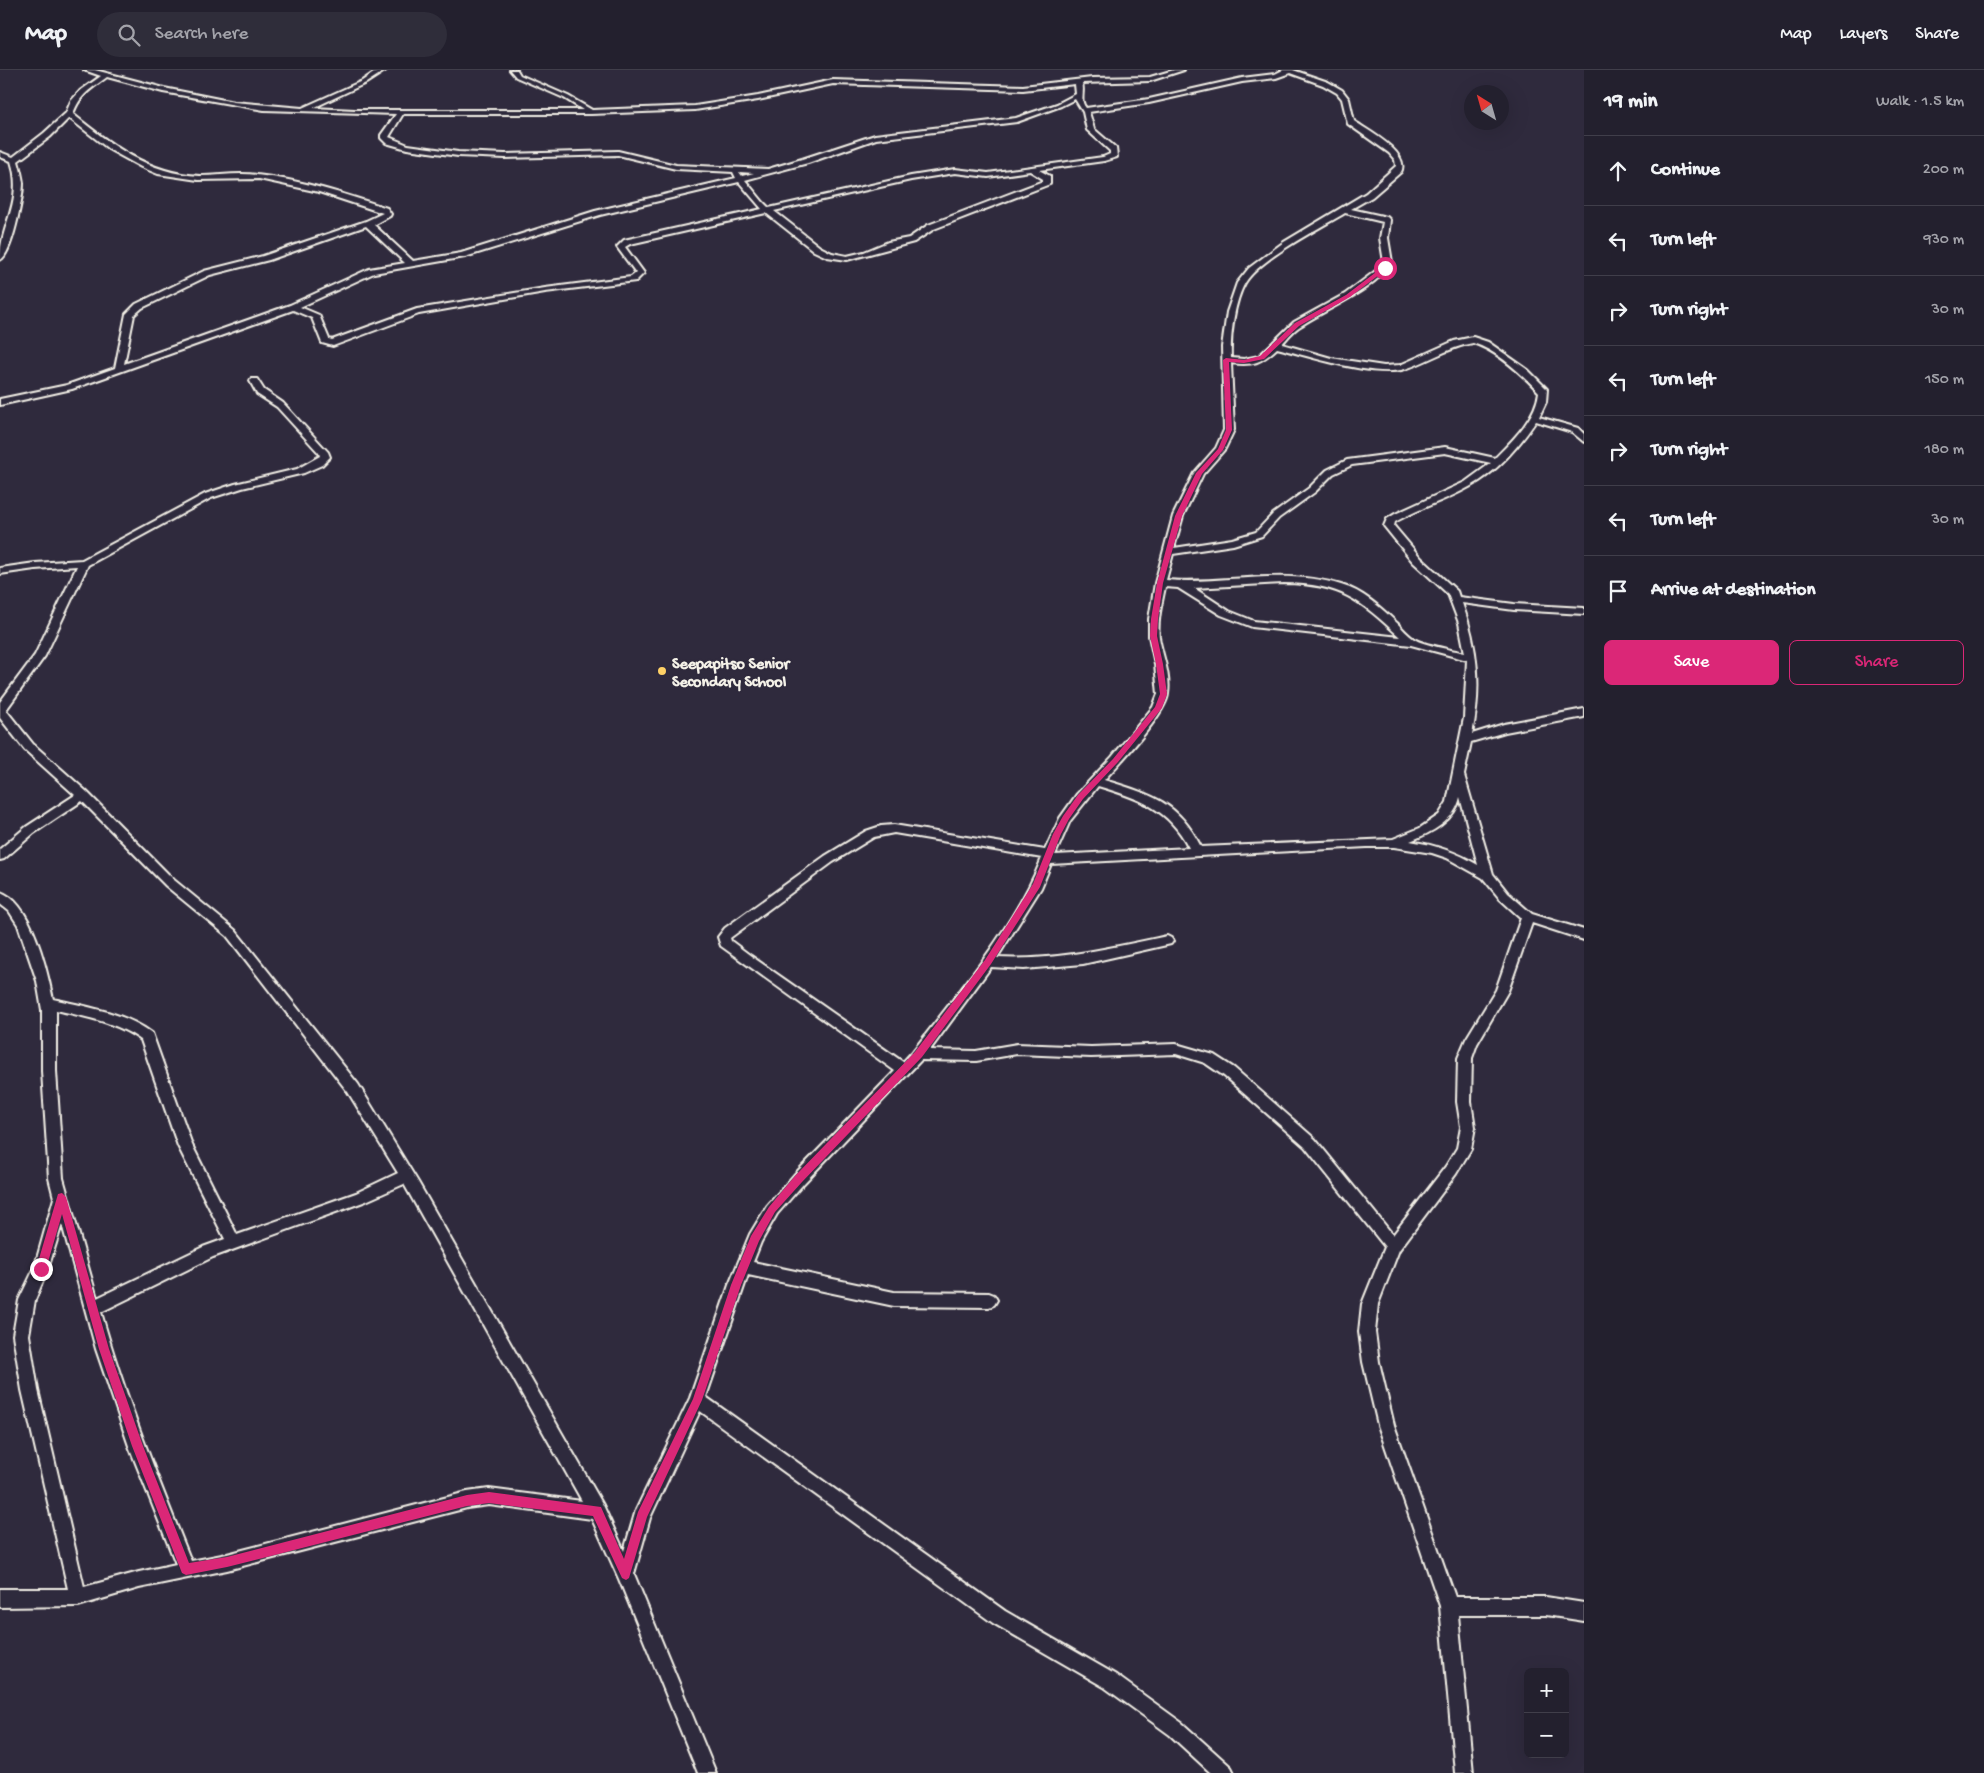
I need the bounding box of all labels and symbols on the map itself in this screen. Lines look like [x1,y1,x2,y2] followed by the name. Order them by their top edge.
[1464,85,1509,130] north arrow
[1374,257,1397,280] route start
[672,656,792,693] place label: Seepapitso Senior Secondary School
[656,665,668,677] marker: Seepapitso Senior Secondary School
[30,1258,53,1281] route end

